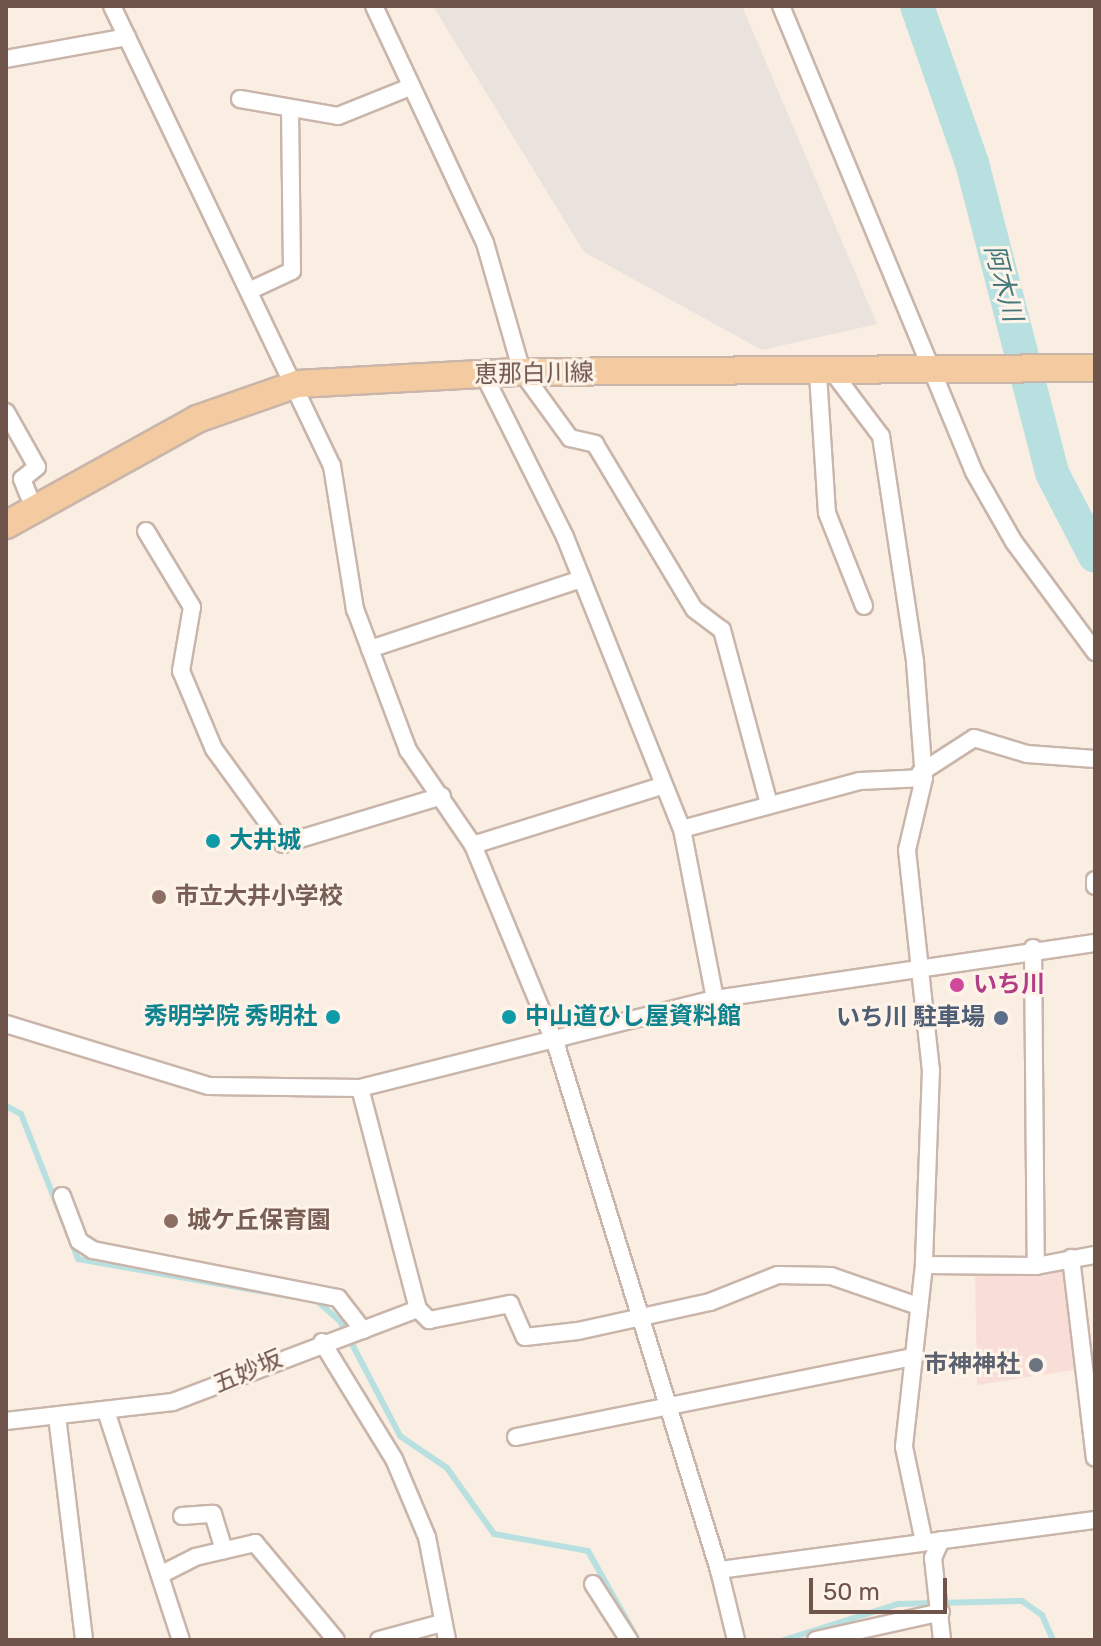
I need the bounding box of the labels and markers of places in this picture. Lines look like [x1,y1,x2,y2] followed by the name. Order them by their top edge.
[229,827,301,855] place label: 大井城
[204,832,222,850] marker: 大井城
[175,883,343,911] place label: 市立大井小学校
[150,888,168,906] marker: 市立大井小学校
[973,971,1045,999] place label: いち川
[948,976,966,994] marker: いち川
[144,1003,317,1031] place label: 秀明学院 秀明社
[525,1003,741,1031] place label: 中山道ひし屋資料館
[836,1004,985,1032] place label: いち川 駐車場
[324,1008,342,1026] marker: 秀明学院 秀明社
[500,1008,518,1026] marker: 中山道ひし屋資料館
[992,1009,1010,1027] marker: いち川 駐車場
[187,1207,331,1235] place label: 城ケ丘保育園
[162,1212,180,1230] marker: 城ケ丘保育園
[924,1351,1020,1379] place label: 市神神社
[1027,1356,1045,1374] marker: 市神神社

